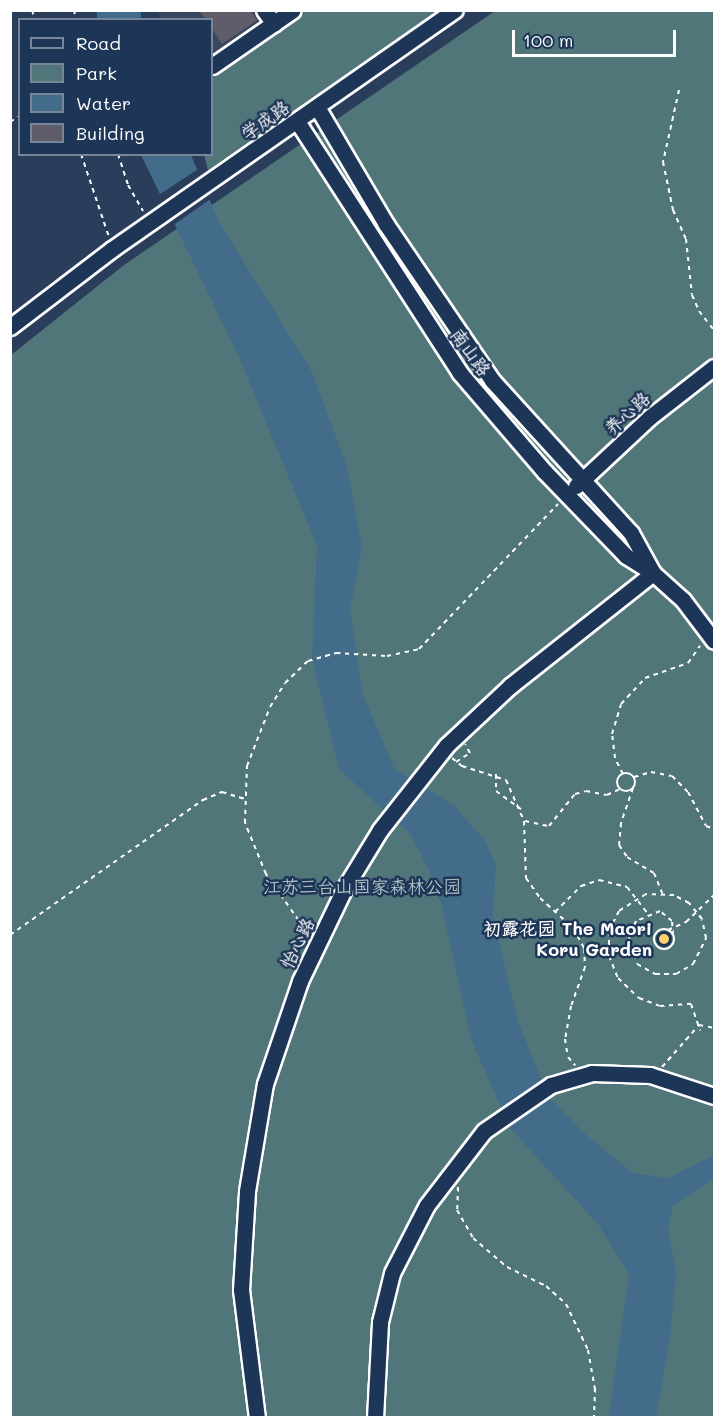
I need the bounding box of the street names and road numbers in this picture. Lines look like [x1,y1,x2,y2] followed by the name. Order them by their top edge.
[237,96,293,144] street label: 学成路
[446,324,496,380] street label: 南山路
[600,387,654,439] street label: 养心路
[275,914,319,972] street label: 怡心路

